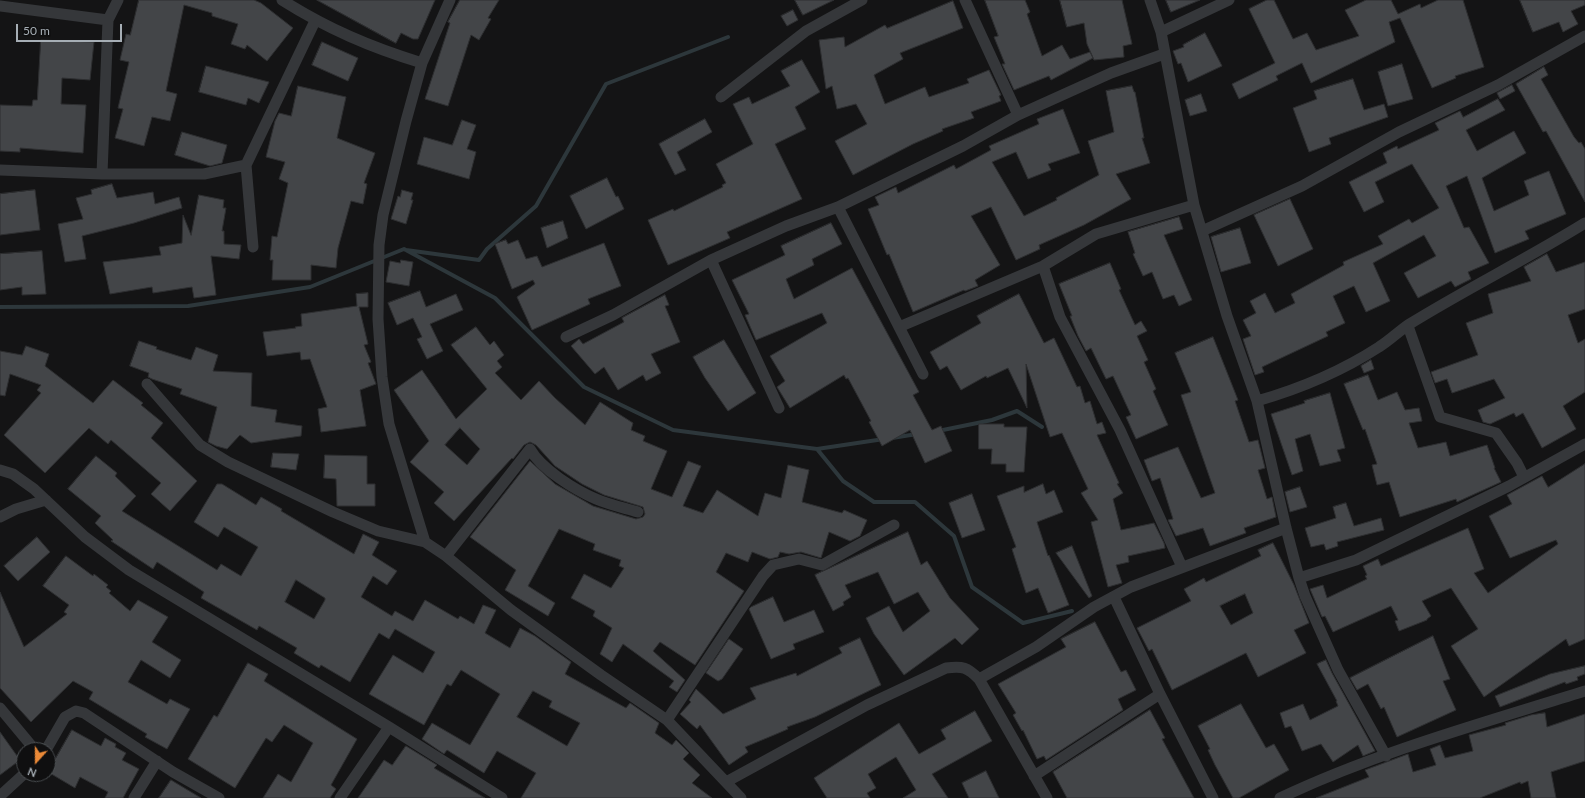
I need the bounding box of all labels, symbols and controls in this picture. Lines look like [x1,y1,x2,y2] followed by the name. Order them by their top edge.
[18,16,124,42] scale bar
[23,23,50,38] text: 50 m
[16,742,56,782] north arrow
[26,765,38,780] text: N

